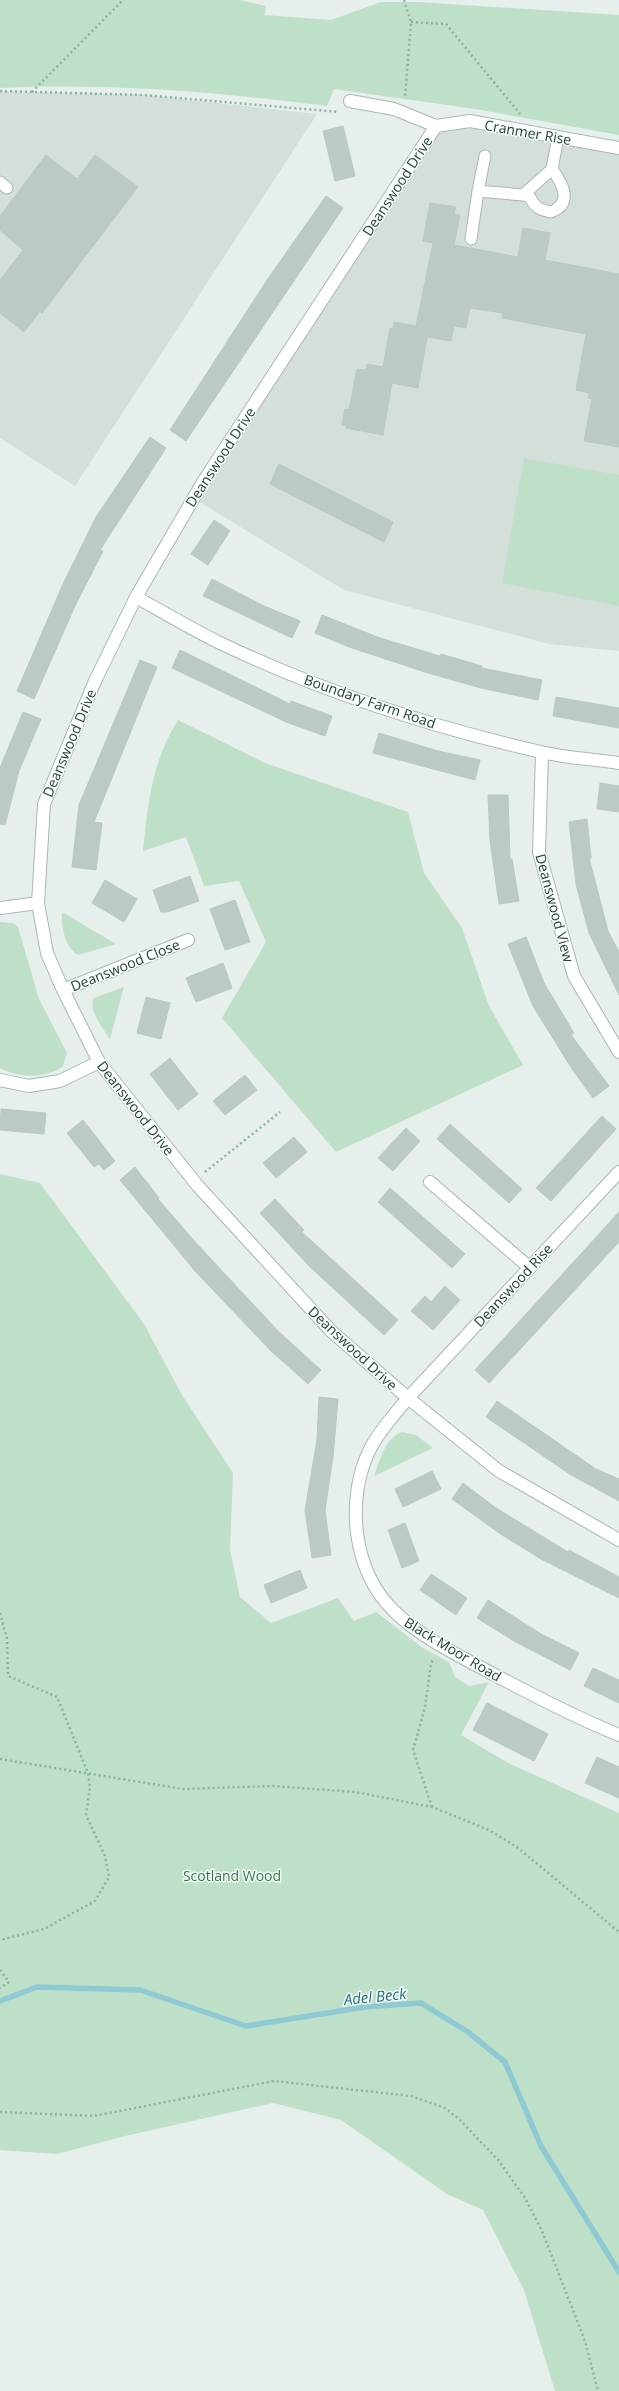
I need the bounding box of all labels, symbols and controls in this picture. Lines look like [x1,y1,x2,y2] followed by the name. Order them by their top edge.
[483,115,573,149] street label: Cranmer Rise
[358,132,436,239] street label: Deanswood Drive
[181,403,259,510] street label: Deanswood Drive
[302,670,438,732] street label: Boundary Farm Road
[38,686,100,800] street label: Deanswood Drive
[531,852,579,964] street label: Deanswood View
[68,934,183,996] street label: Deanswood Close
[93,1057,179,1159] street label: Deanswood Drive
[469,1239,557,1331] street label: Deanswood Rise
[304,1302,402,1394] street label: Deanswood Drive
[401,1612,505,1686] street label: Black Moor Road
[183,1866,281,1885] park label: Scotland Wood
[342,1983,408,2009] water label: Adel Beck

